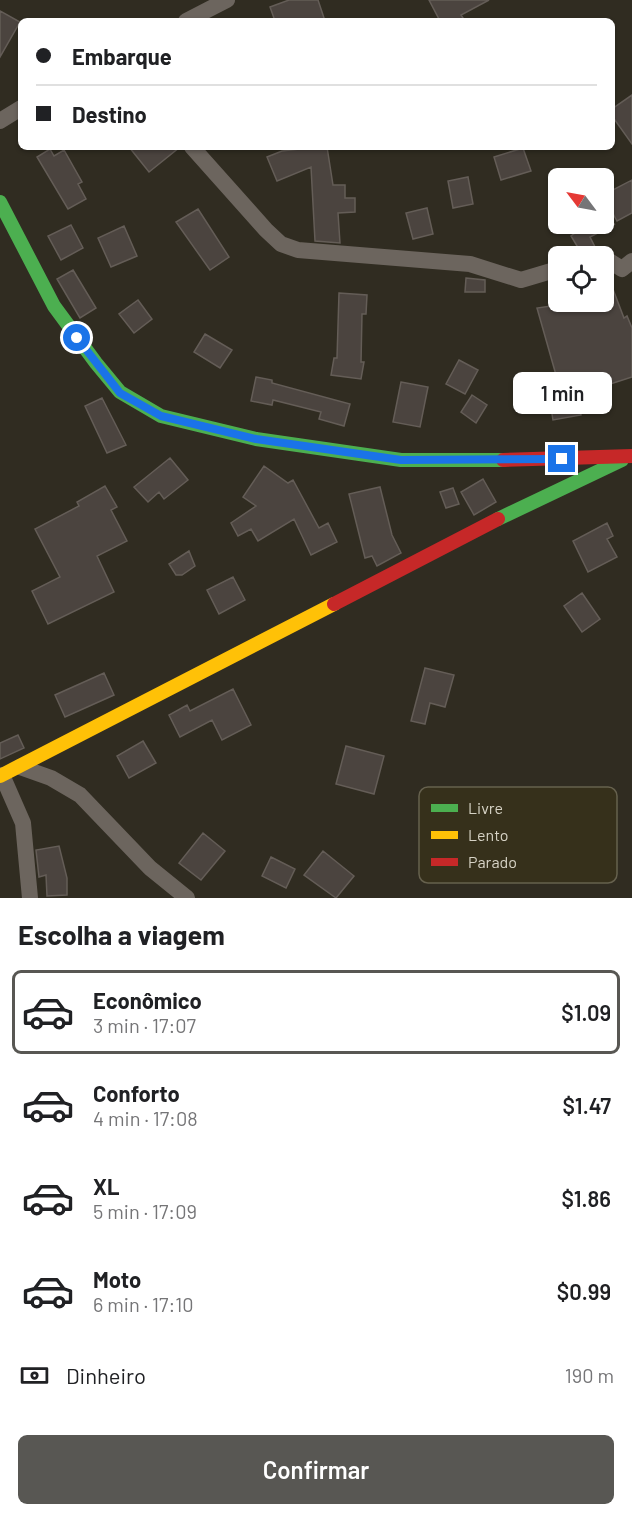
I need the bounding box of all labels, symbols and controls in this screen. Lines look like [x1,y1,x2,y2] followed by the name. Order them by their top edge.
[72,43,172,69] text: Embarque
[72,101,147,127] text: Destino
[548,168,614,234] north arrow
[548,168,614,312] map controls
[548,246,614,312] button: locate
[63,324,90,351] route start
[512,372,612,414] callout: 1 min
[541,381,584,405] text: 1 min
[548,445,575,472] route end
[419,787,617,883] legend
[468,798,503,817] text: Livre
[468,825,509,844] text: Lento
[468,852,517,871] text: Parado
[18,918,225,950] text: Escolha a viagem
[21,985,75,1039] icon: car
[93,987,202,1013] text: Econômico
[561,999,611,1025] text: $1.09
[93,1013,196,1037] text: 3 min · 17:07
[21,1078,75,1132] icon: car
[93,1080,180,1106] text: Conforto
[562,1092,611,1118] text: $1.47
[93,1106,198,1130] text: 4 min · 17:08
[21,1171,75,1225] icon: car
[93,1173,119,1199] text: XL
[561,1185,611,1211] text: $1.86
[93,1199,197,1223] text: 5 min · 17:09
[21,1264,75,1318] icon: car
[93,1266,141,1292] text: Moto
[557,1278,611,1304] text: $0.99
[93,1292,193,1316] text: 6 min · 17:10
[18,1359,51,1392] icon: cash
[66,1362,146,1388] text: Dinheiro
[565,1363,614,1387] text: 190 m
[18,1435,614,1504] button: Confirmar

